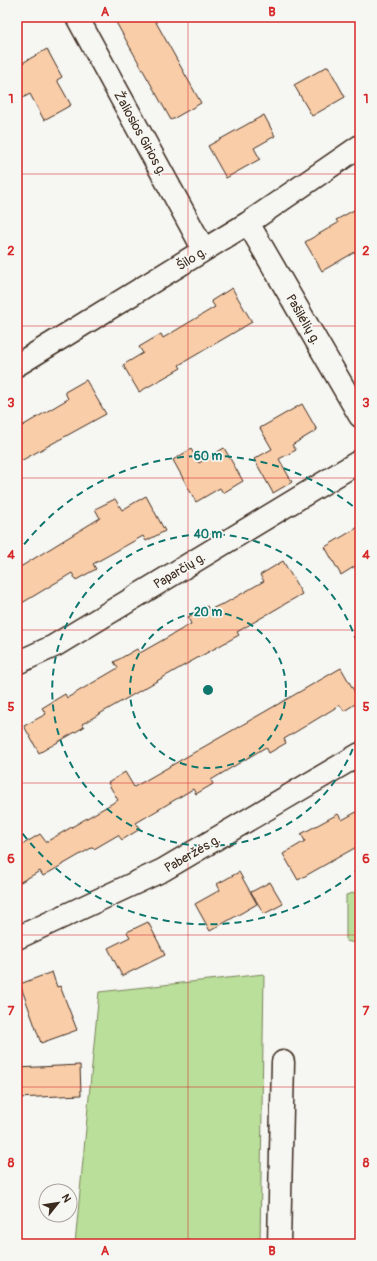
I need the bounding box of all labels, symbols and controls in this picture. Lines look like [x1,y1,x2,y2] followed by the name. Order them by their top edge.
[101,4,110,20] text: A
[268,4,276,20] text: B
[110,88,170,179] street label: Žaliosios Girios g.
[8,91,14,107] text: 1
[363,91,369,107] text: 1
[7,243,15,259] text: 2
[362,243,370,259] text: 2
[174,244,209,274] street label: Šilo g.
[282,292,324,347] street label: Pašilėlių g.
[7,395,15,411] text: 3
[362,395,370,411] text: 3
[194,449,223,464] text: 60 m
[193,527,223,542] text: 40 m
[7,547,15,563] text: 4
[362,547,370,563] text: 4
[151,549,208,593] street label: Paparčių g.
[194,605,222,620] text: 20 m
[201,683,215,697] centre of rings
[7,699,15,715] text: 5
[362,699,370,715] text: 5
[162,831,223,876] street label: Paberžės g.
[7,851,15,867] text: 6
[362,851,370,867] text: 6
[8,1003,15,1019] text: 7
[363,1003,370,1019] text: 7
[8,1155,15,1171] text: 8
[363,1155,370,1171] text: 8
[38,1183,78,1223] north arrow
[59,1192,74,1205] text: N
[101,1243,110,1259] text: A
[268,1243,276,1259] text: B

